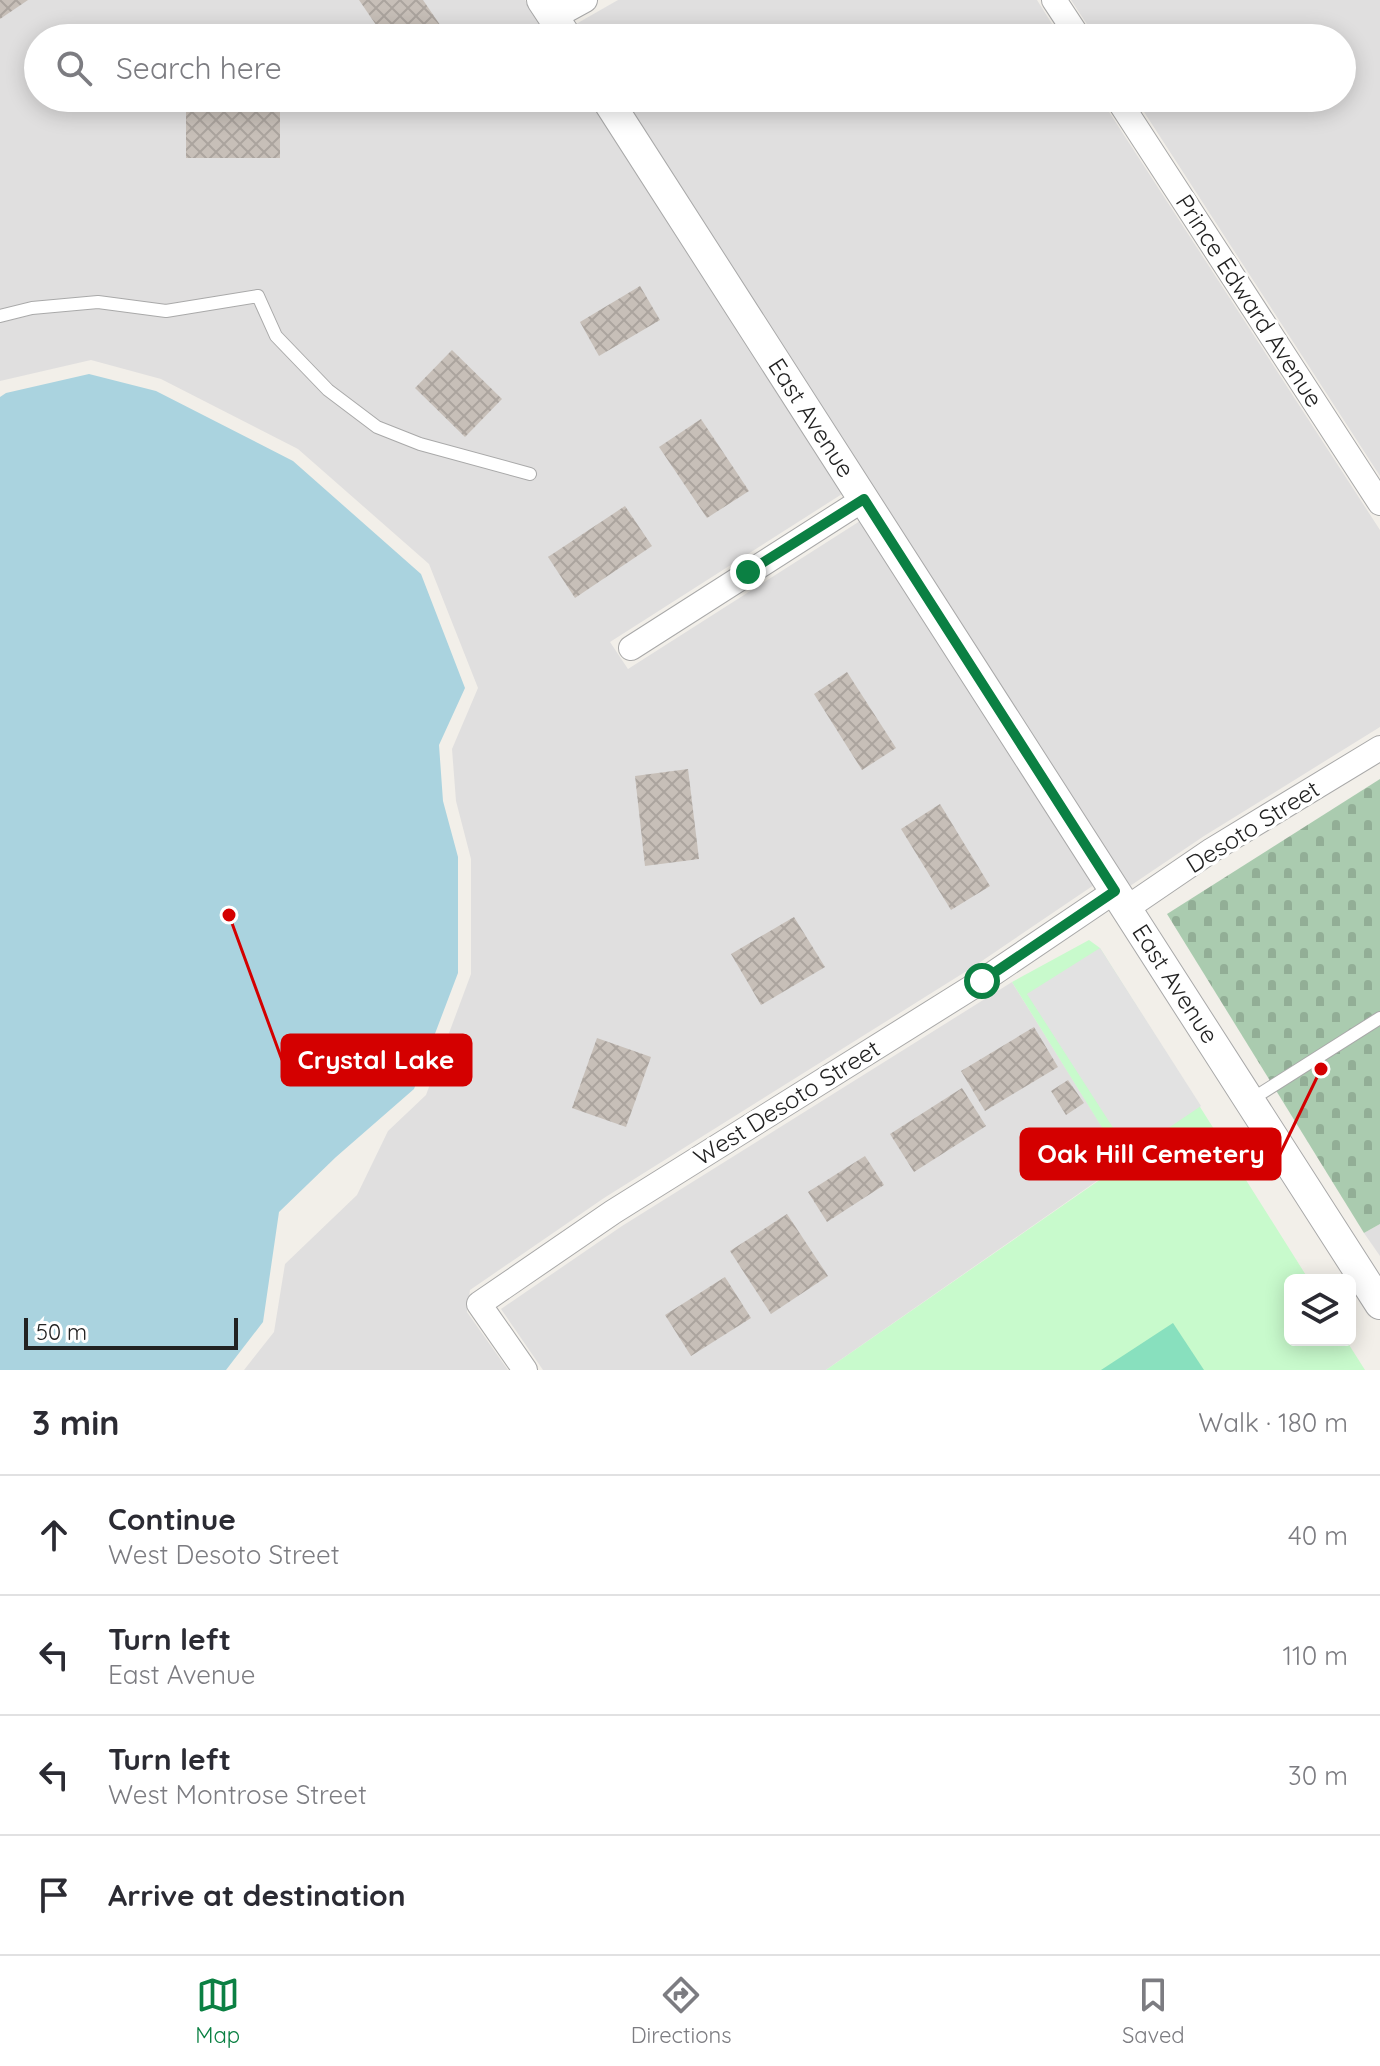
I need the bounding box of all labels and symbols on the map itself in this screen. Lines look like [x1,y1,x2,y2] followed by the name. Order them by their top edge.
[1170,188,1330,413] street label: Prince Edward Avenue
[762,352,862,483] street label: East Avenue
[730,554,766,590] route end
[1180,773,1325,879] street label: Desoto Street
[1126,918,1226,1049] street label: East Avenue
[964,963,1000,999] route start
[688,1033,885,1172] street label: West Desoto Street
[282,1035,471,1085] callout: Crystal Lake
[298,1043,454,1076] text: Crystal Lake
[1021,1129,1280,1179] callout: Oak Hill Cemetery
[1037,1137,1265,1170] text: Oak Hill Cemetery
[24,1314,238,1350] scale bar

